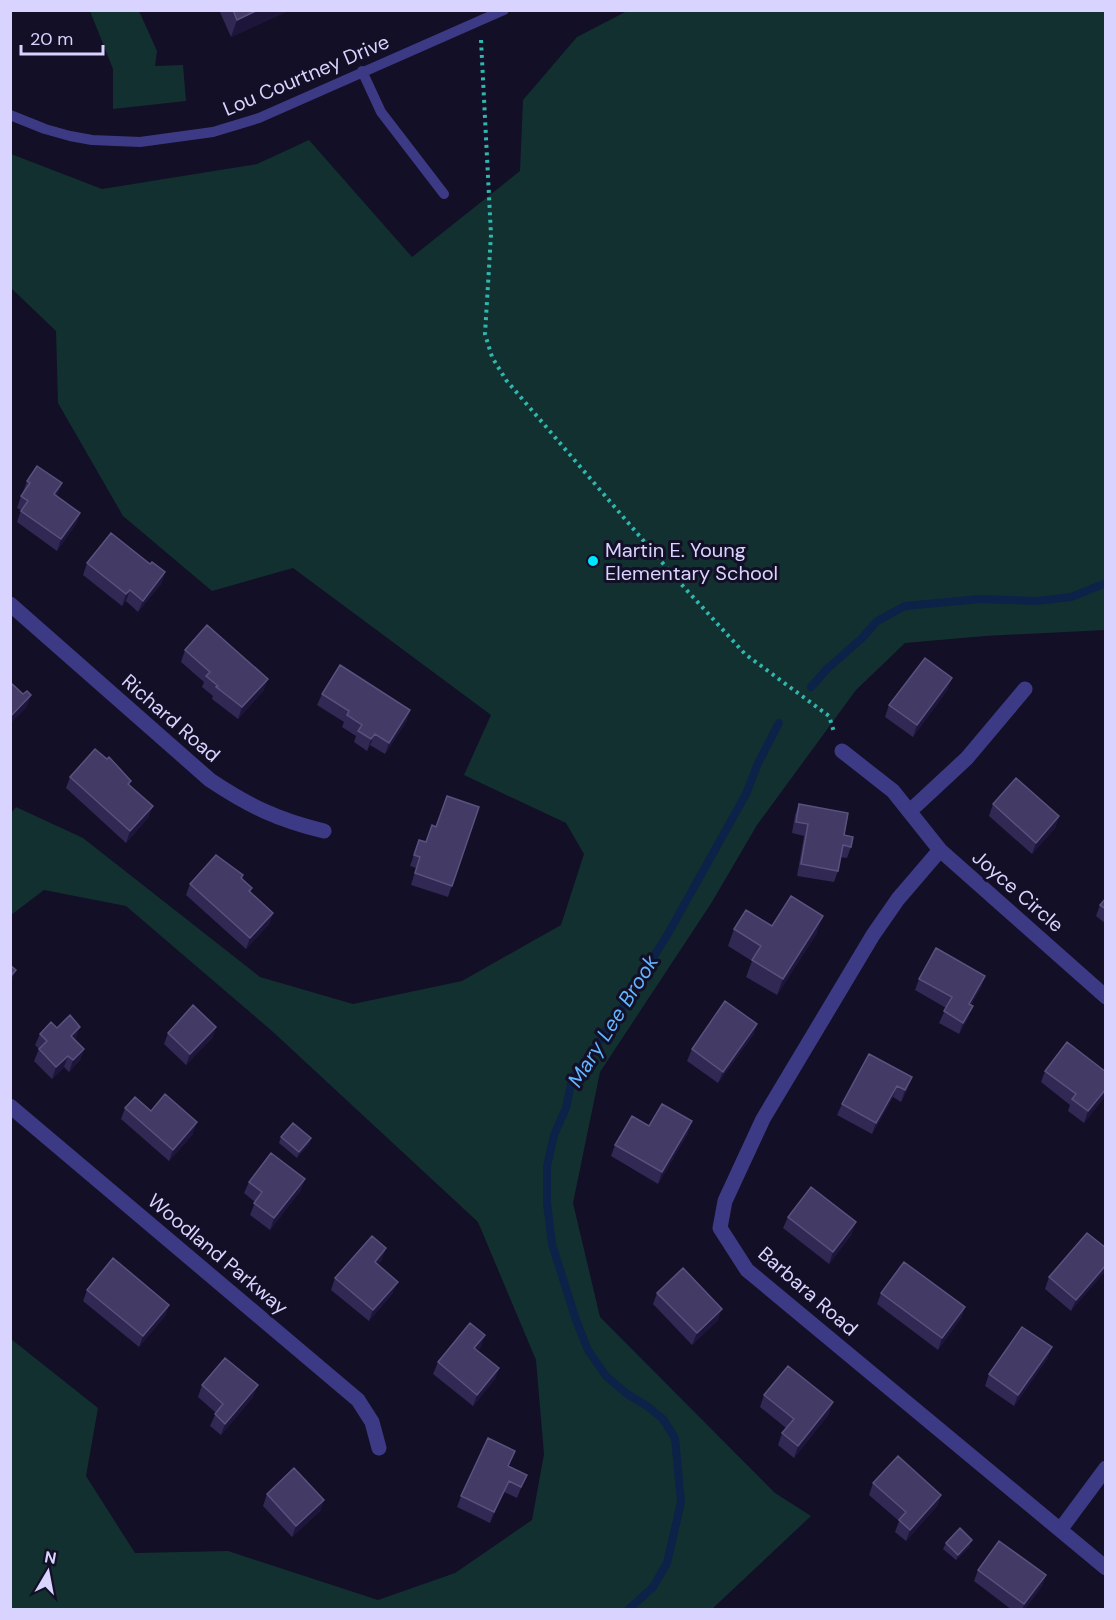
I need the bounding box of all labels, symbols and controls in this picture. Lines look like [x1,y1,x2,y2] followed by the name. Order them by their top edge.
[21,18,104,56] scale bar
[30,27,73,51] text: 20 m
[219,28,393,122] street label: Lou Courtney Drive
[605,537,778,586] place label: Martin E. Young Elementary School
[586,554,600,568] marker: Martin E. Young Elementary School
[116,668,226,768] street label: Richard Road
[967,844,1069,938] street label: Joyce Circle
[561,949,665,1092] water label: Mary Lee Brook
[142,1188,294,1320] street label: Woodland Parkway
[753,1241,863,1341] street label: Barbara Road
[18,1542,78,1602] north arrow
[43,1546,58,1569] text: N

